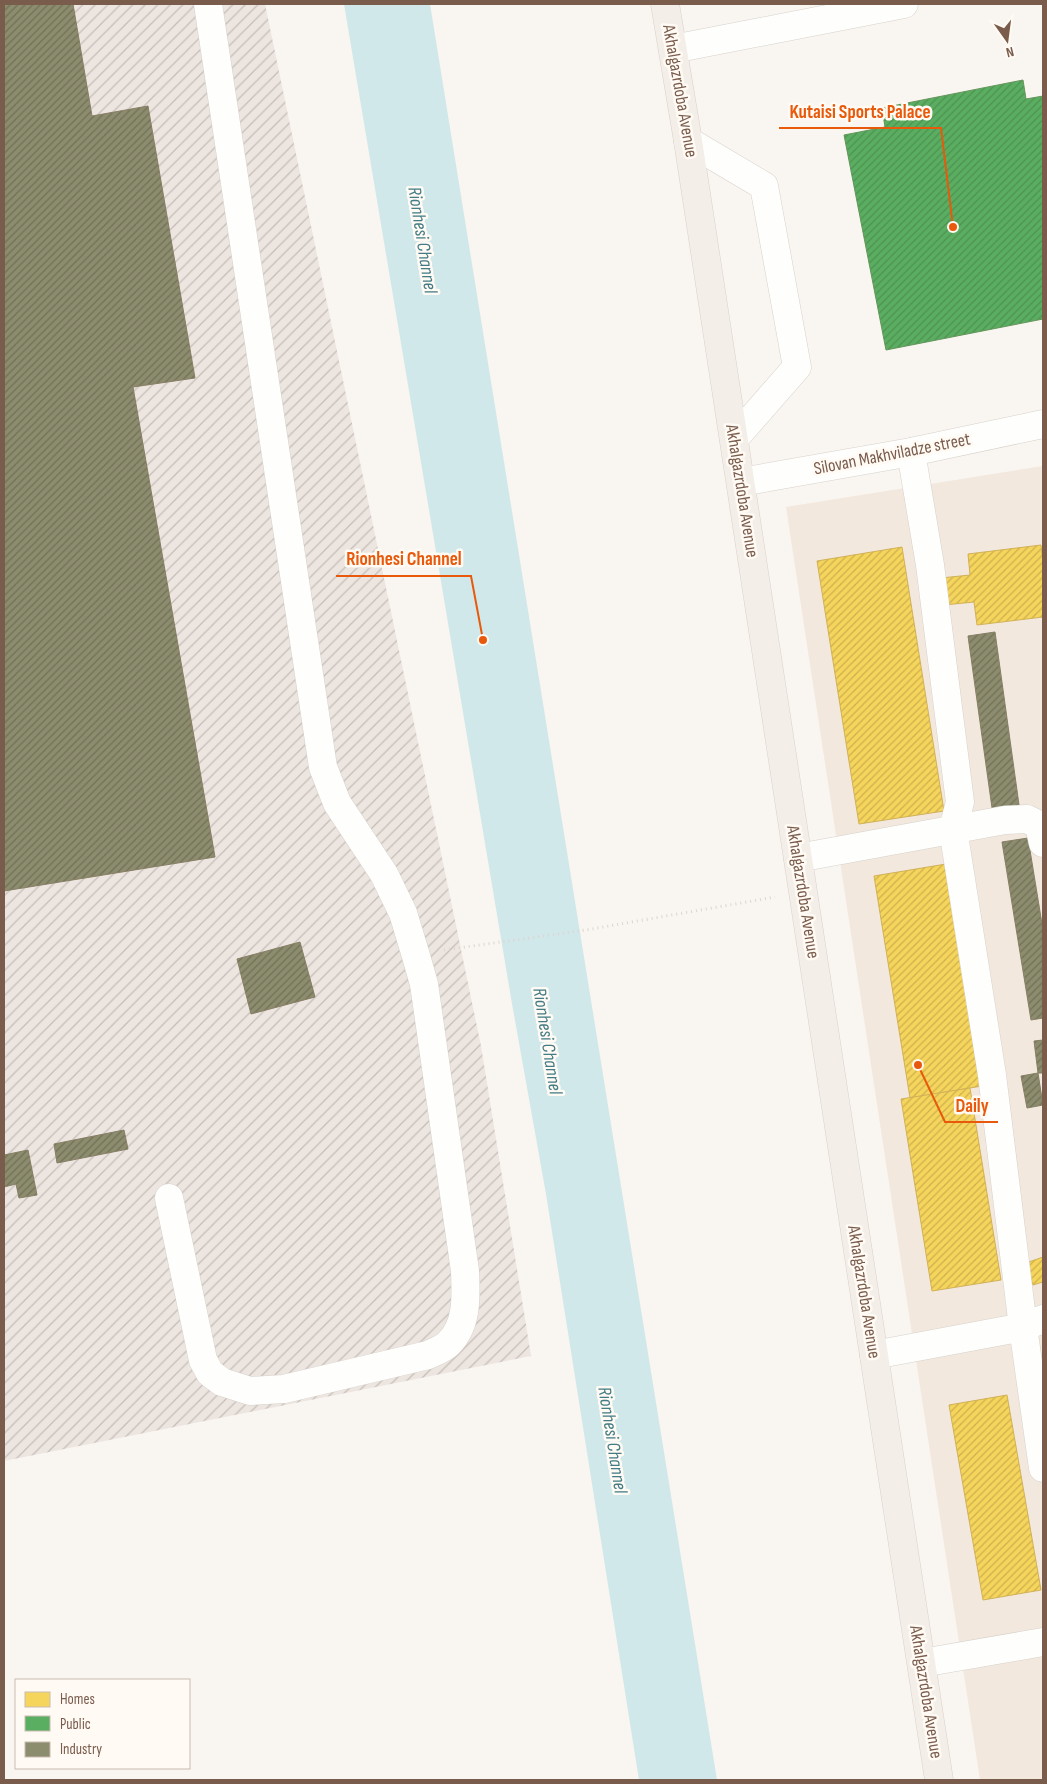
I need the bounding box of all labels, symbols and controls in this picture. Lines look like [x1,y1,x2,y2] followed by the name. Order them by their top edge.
[982,15,1032,65] north arrow
[658,22,702,159] street label: Akhalgazrdoba Avenue
[1004,43,1016,61] text: N
[779,94,941,128] callout: Kutaisi Sports Palace
[789,101,931,124] text: Kutaisi Sports Palace
[402,185,442,296] water label: Rionhesi Channel
[721,422,763,559] street label: Akhalgazrdoba Avenue
[812,428,973,479] street label: Silovan Makhviladze street
[336,542,471,576] callout: Rionhesi Channel
[346,548,462,571] text: Rionhesi Channel
[782,823,824,960] street label: Akhalgazrdoba Avenue
[527,986,567,1097] water label: Rionhesi Channel
[945,1088,998,1122] callout: Daily
[955,1095,989,1118] text: Daily
[843,1223,885,1360] street label: Akhalgazrdoba Avenue
[592,1385,632,1496] water label: Rionhesi Channel
[905,1623,947,1760] street label: Akhalgazrdoba Avenue
[15,1679,190,1769] legend
[60,1690,95,1709] text: Homes
[60,1715,91,1734] text: Public
[60,1740,102,1759] text: Industry

